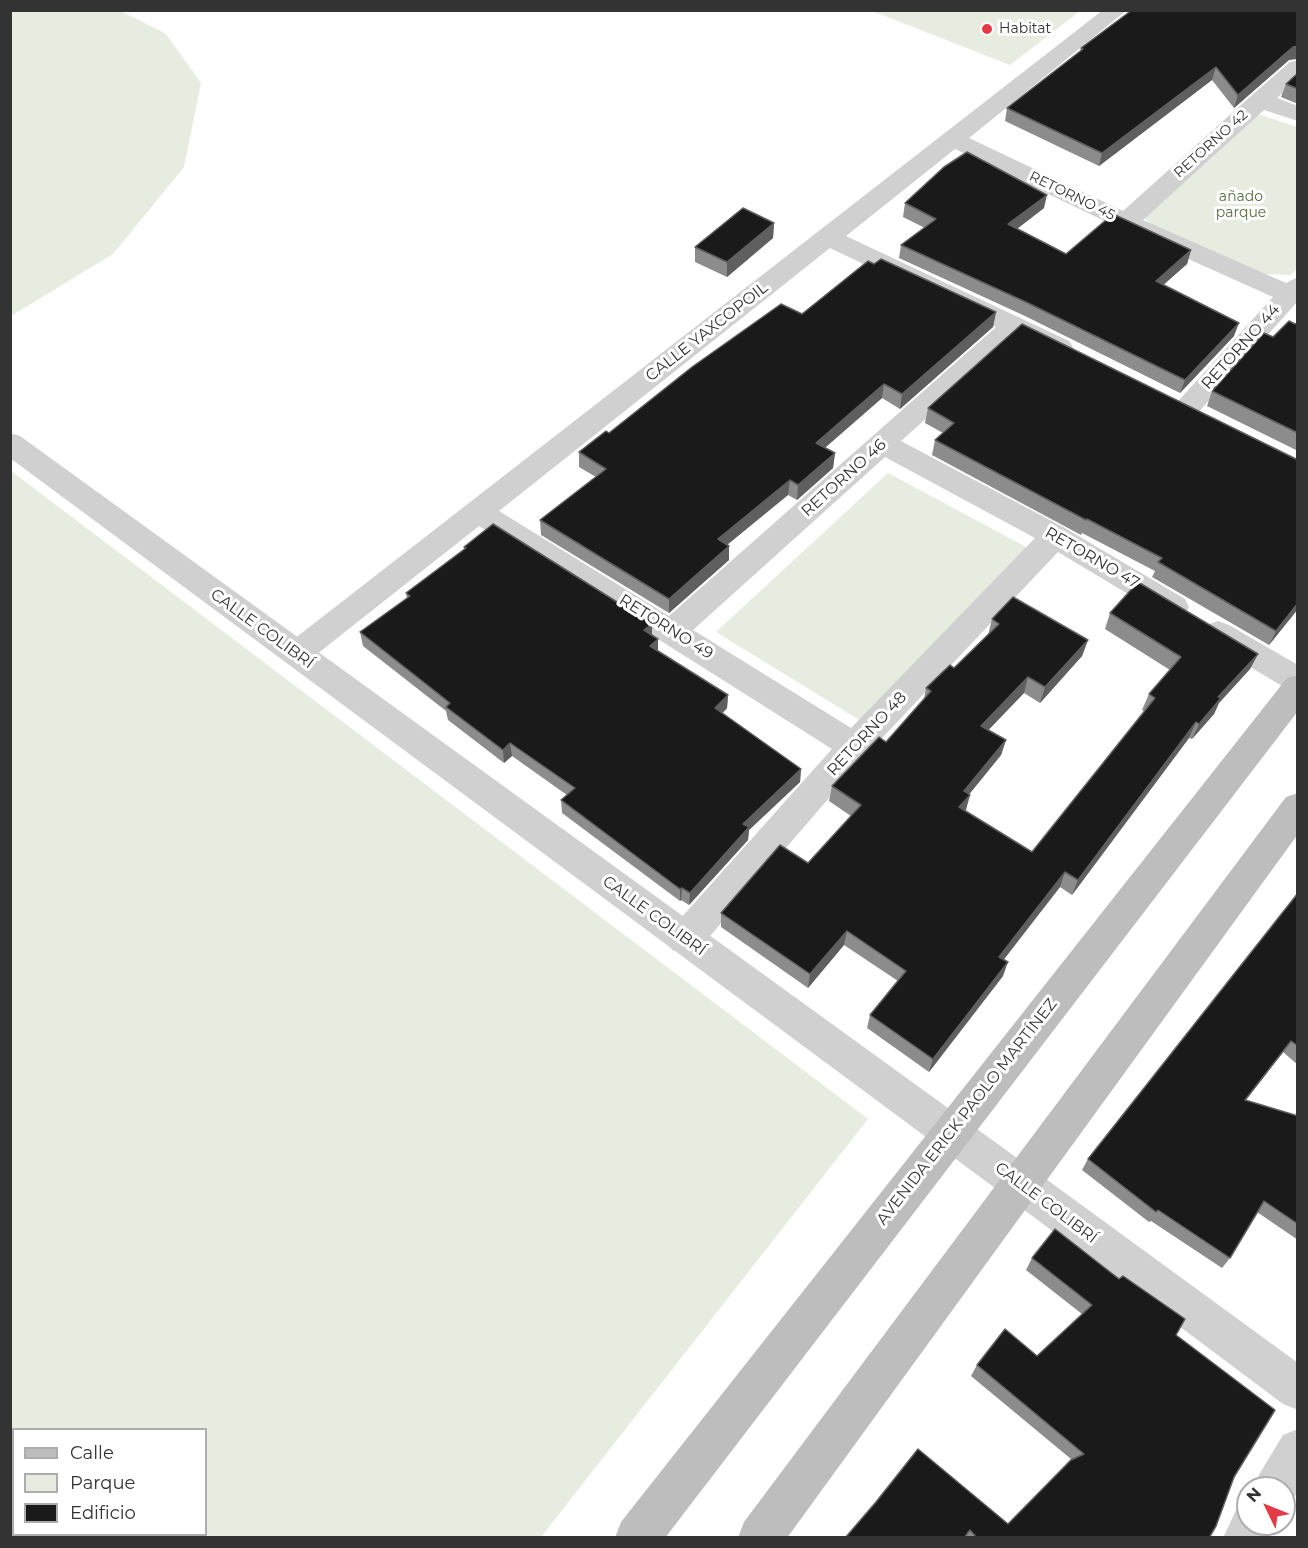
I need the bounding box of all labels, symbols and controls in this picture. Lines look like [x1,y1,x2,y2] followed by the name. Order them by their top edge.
[999,21,1051,37] place label: Habitat
[980,22,994,36] marker: Habitat
[1171,107,1251,181] street label: RETORNO 42
[1026,168,1118,224] street label: RETORNO 45
[1216,189,1266,222] park label: añado parque
[642,278,772,386] street label: CALLE YAXCOPOIL
[1198,300,1284,394] street label: RETORNO 44
[798,435,890,521] street label: RETORNO 46
[1041,523,1143,593] street label: RETORNO 47
[207,585,317,673] street label: CALLE COLIBRÍ
[615,590,717,664] street label: RETORNO 49
[823,688,911,780] street label: RETORNO 48
[599,872,709,960] street label: CALLE COLIBRÍ
[873,995,1061,1229] street label: AVENIDA ERICK PAOLO MARTÍNEZ
[991,1158,1101,1248] street label: CALLE COLIBRÍ
[12,1428,207,1536] legend
[70,1442,114,1464] text: Calle
[70,1472,135,1494] text: Parque
[1236,1476,1296,1536] north arrow
[1243,1484,1265,1506] text: N
[70,1502,136,1524] text: Edificio

